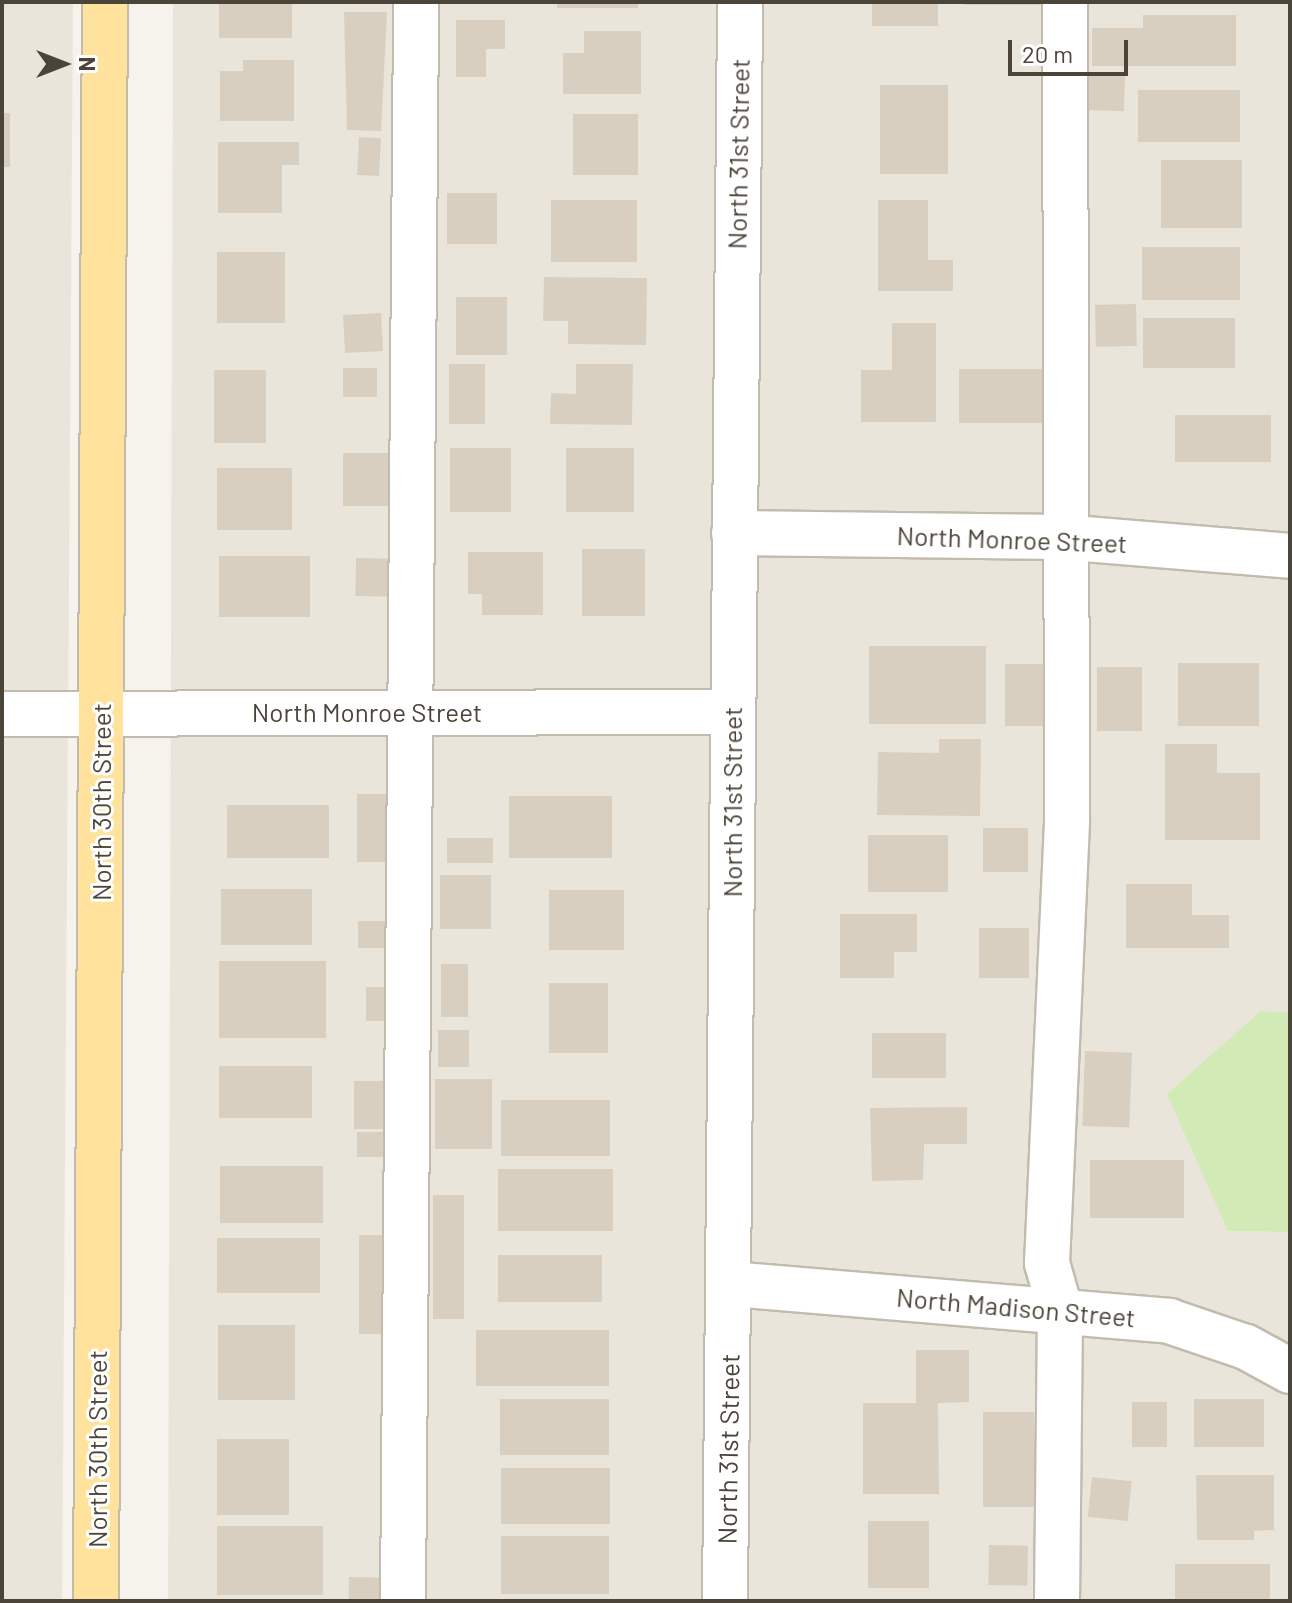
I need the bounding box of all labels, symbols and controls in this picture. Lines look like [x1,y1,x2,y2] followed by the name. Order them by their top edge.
[24,24,104,104] north arrow
[1012,24,1132,74] scale bar
[1022,39,1073,68] text: 20 m
[75,57,101,71] text: N
[721,58,755,250] street label: North 31st Street
[896,519,1128,559] street label: North Monroe Street
[252,696,482,728] street label: North Monroe Street
[85,703,117,901] street label: North 30th Street
[716,707,748,897] street label: North 31st Street
[895,1281,1137,1333] street label: North Madison Street
[81,1350,113,1548] street label: North 30th Street
[711,1353,745,1545] street label: North 31st Street

